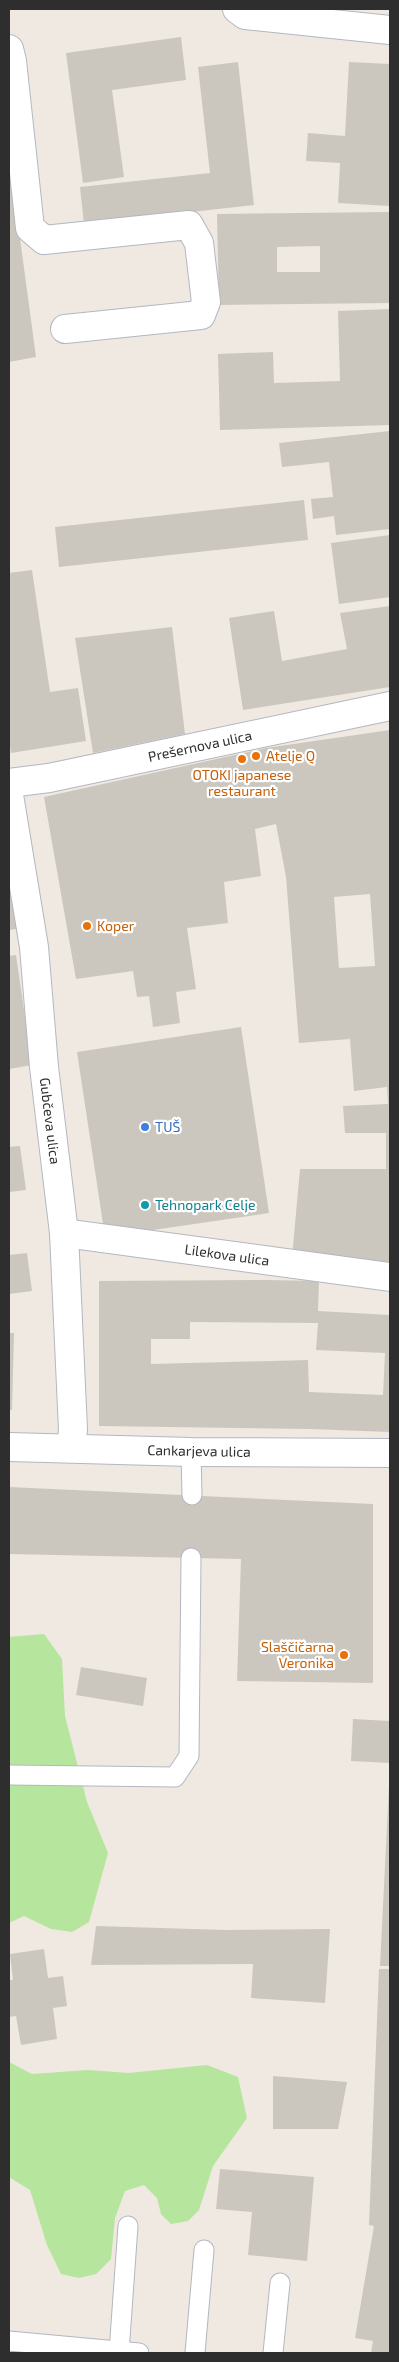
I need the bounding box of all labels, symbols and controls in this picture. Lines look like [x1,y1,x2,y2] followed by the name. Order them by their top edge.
[146,726,253,765] street label: Prešernova ulica
[266,747,315,764] place label: Atelje Q
[250,750,262,762] marker: Atelje Q
[236,753,248,765] marker: OTOKI japanese restaurant
[193,766,291,799] place label: OTOKI japanese restaurant
[97,917,135,934] place label: Koper
[81,920,93,932] marker: Koper
[37,1077,64,1165] street label: Gubčeva ulica
[155,1118,180,1135] place label: TUŠ
[139,1121,151,1133] marker: TUŠ
[155,1196,256,1213] place label: Tehnopark Celje
[139,1199,151,1211] marker: Tehnopark Celje
[184,1240,271,1269] street label: Lilekova ulica
[147,1441,251,1460] street label: Cankarjeva ulica
[261,1638,334,1671] place label: Slaščičarna Veronika
[338,1649,350,1661] marker: Slaščičarna Veronika

